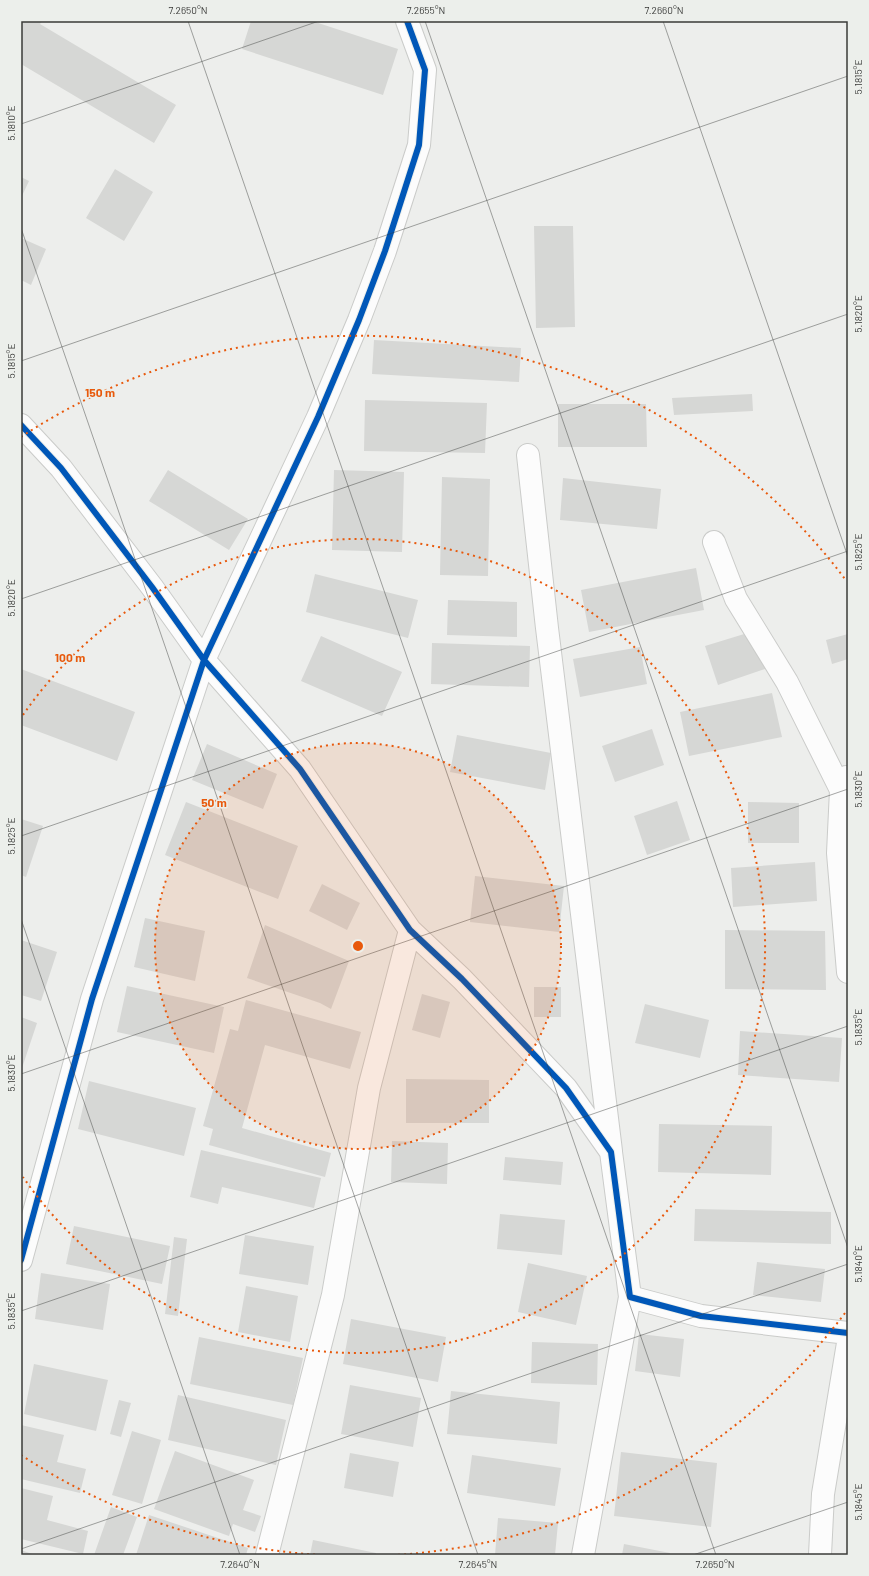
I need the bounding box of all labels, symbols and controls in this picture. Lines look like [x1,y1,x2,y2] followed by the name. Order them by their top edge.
[169,4,207,16] text: 7.2650°N
[407,4,445,16] text: 7.2655°N
[645,4,683,16] text: 7.2660°N
[852,60,864,94] text: 5.1815°E
[5,105,17,141] text: 5.1810°E
[852,295,864,333] text: 5.1820°E
[5,344,17,378] text: 5.1815°E
[85,385,115,399] text: 150 m
[852,534,864,571] text: 5.1825°E
[5,579,17,617] text: 5.1820°E
[55,650,85,664] text: 100 m
[852,770,864,808] text: 5.1830°E
[201,795,227,809] text: 50 m
[5,818,17,855] text: 5.1825°E
[351,939,365,953] centre of rings
[852,1009,864,1045] text: 5.1835°E
[5,1054,17,1092] text: 5.1830°E
[852,1245,864,1283] text: 5.1840°E
[5,1293,17,1329] text: 5.1835°E
[852,1483,864,1521] text: 5.1845°E
[220,1558,260,1570] text: 7.2640°N
[459,1558,497,1570] text: 7.2645°N
[696,1558,734,1570] text: 7.2650°N

